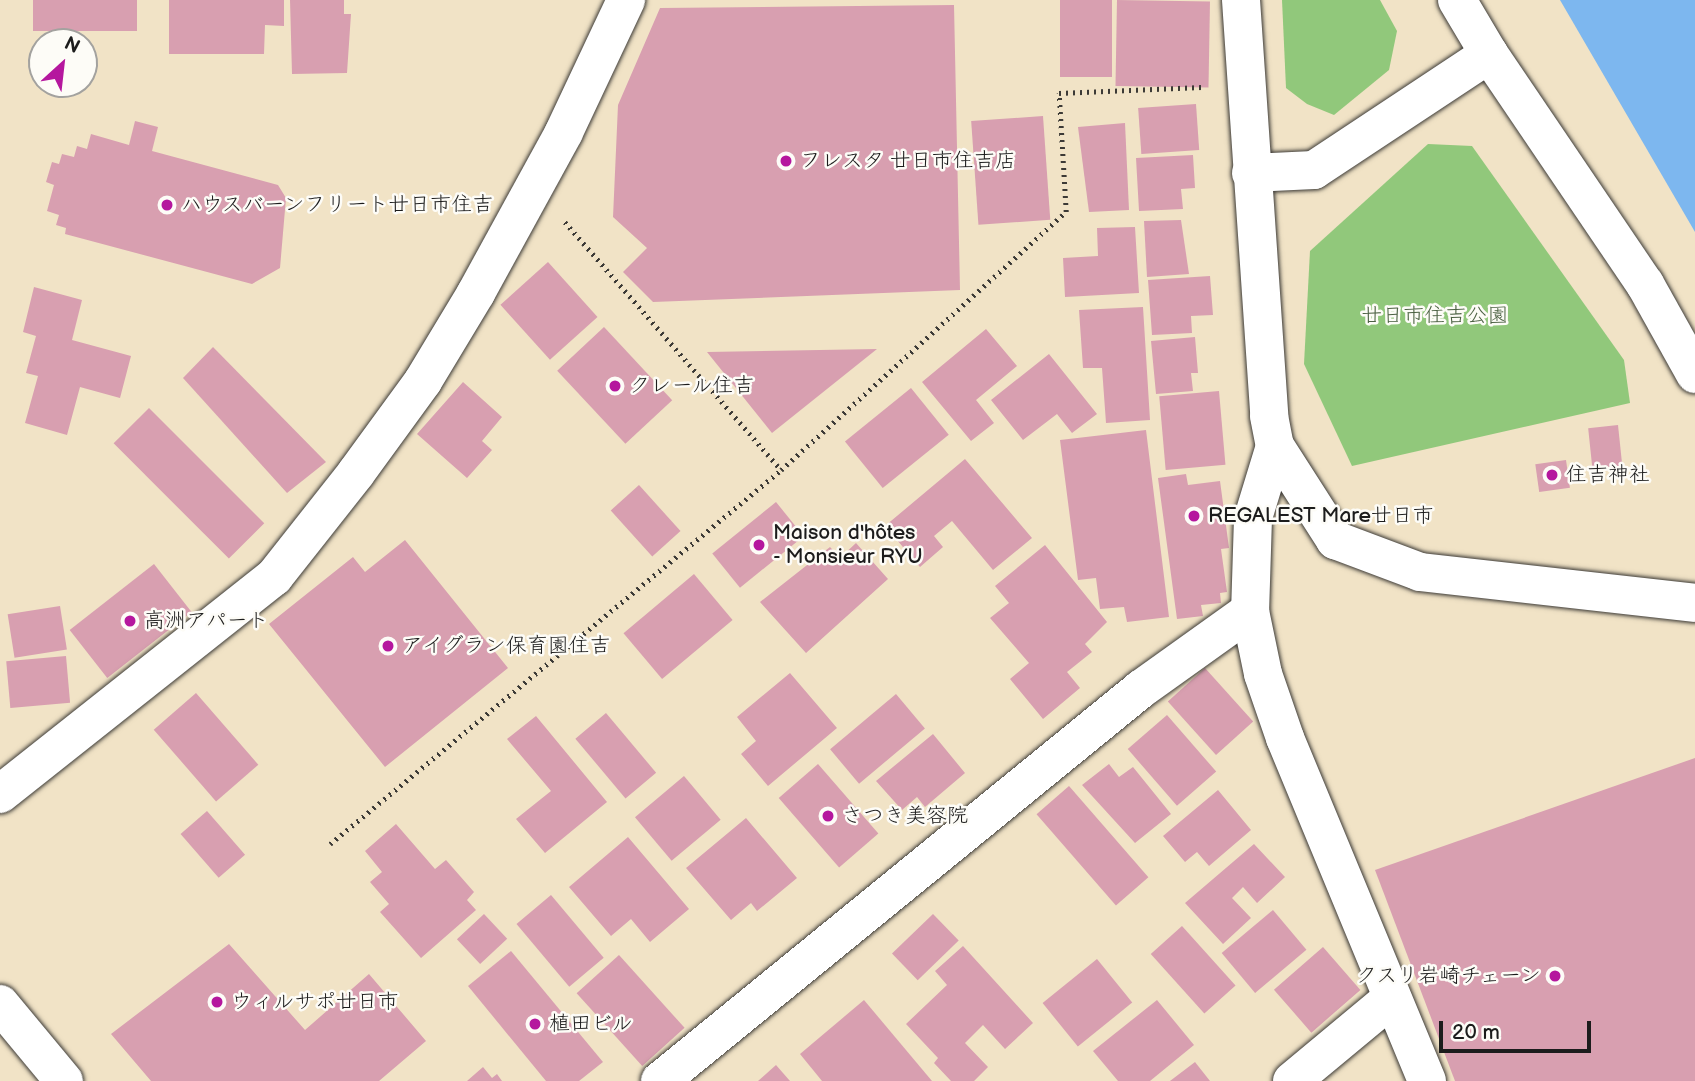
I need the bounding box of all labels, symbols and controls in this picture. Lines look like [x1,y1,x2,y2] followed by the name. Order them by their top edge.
[28,28,98,98] north arrow
[60,32,83,59] text: N
[800,148,1016,174] place label: フレスタ 廿日市住吉店
[778,153,794,169] marker: フレスタ 廿日市住吉店
[181,192,496,218] place label: ハウスバーンフリート廿日市住吉
[159,197,175,213] marker: ハウスバーンフリート廿日市住吉
[1362,303,1508,329] park label: 廿日市住吉公園
[629,373,756,399] place label: クレール住吉
[607,378,623,394] marker: クレール住吉
[1566,462,1650,488] place label: 住吉神社
[1544,467,1560,483] marker: 住吉神社
[1208,503,1434,529] place label: REGALEST Mare廿日市
[1186,508,1202,524] marker: REGALEST Mare廿日市
[773,520,924,570] place label: Maison d'hôtes - Monsieur RYU
[751,537,767,553] marker: Maison d'hôtes - Monsieur RYU
[144,608,270,634] place label: 高洲アパート
[122,613,138,629] marker: 高洲アパート
[402,633,612,659] place label: アイグラン保育園住吉
[380,638,396,654] marker: アイグラン保育園住吉
[842,803,968,829] place label: さつき美容院
[820,808,836,824] marker: さつき美容院
[1352,963,1541,989] place label: クスリ岩崎チェーン
[1547,968,1563,984] marker: クスリ岩崎チェーン
[231,989,399,1015] place label: ウィルサポ廿日市
[209,994,225,1010] marker: ウィルサポ廿日市
[1443,1007,1595,1052] scale bar
[549,1011,633,1037] place label: 植田ビル
[527,1016,543,1032] marker: 植田ビル
[1452,1020,1500,1045] text: 20 m

